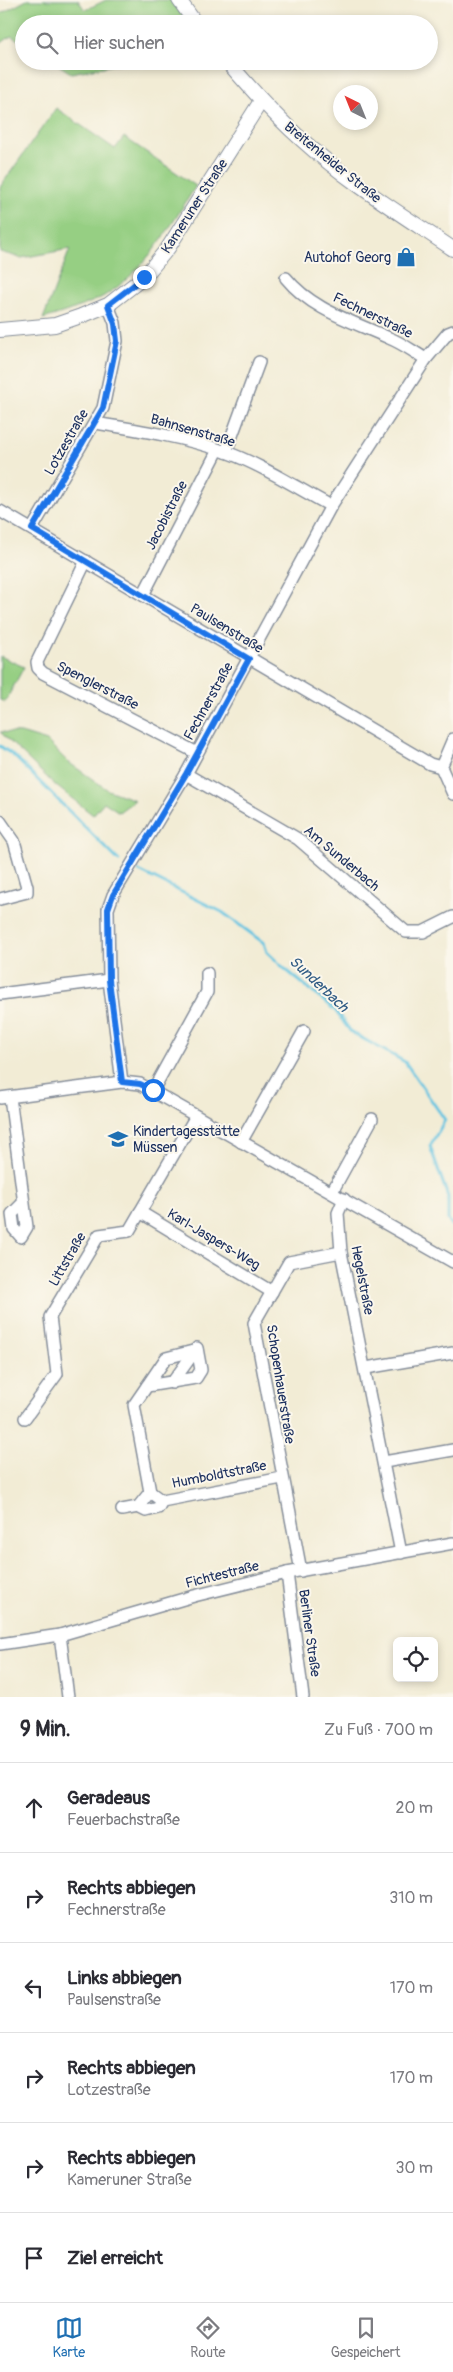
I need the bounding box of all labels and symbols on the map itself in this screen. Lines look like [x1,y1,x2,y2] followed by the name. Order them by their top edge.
[333,85,378,130] north arrow
[281,118,385,207] street label: Breitenheider Straße
[158,156,231,257] street label: Kameruner Straße
[395,246,417,268] shop icon: Autohof Georg
[304,249,391,266] place label: Autohof Georg
[133,266,156,289] route end
[330,289,415,342] street label: Fechnerstraße
[41,406,92,478] street label: Lotzestraße
[149,410,237,451] street label: Bahnsenstraße
[142,478,191,553] street label: Jacobistraße
[187,600,266,657] street label: Paulsenstraße
[54,658,142,713] street label: Spenglerstraße
[180,659,237,743] street label: Fechnerstraße
[300,822,383,895] street label: Am Sunderbach
[285,952,353,1017] water label: Sunderbach
[142,1079,165,1102] route start
[133,1123,240,1156] place label: Kindertagesstätte Müssen
[107,1128,129,1150] school or university icon: Kindertagesstätte Müssen
[164,1205,263,1274] street label: Karl-Jaspers-Weg
[45,1229,90,1289] street label: Littstraße
[347,1244,378,1316] street label: Hegelstraße
[263,1323,298,1445] street label: Schopenhauerstraße
[170,1457,268,1492] street label: Humboldtstraße
[184,1557,261,1592] street label: Fichtestraße
[295,1588,324,1678] street label: Berliner Straße

